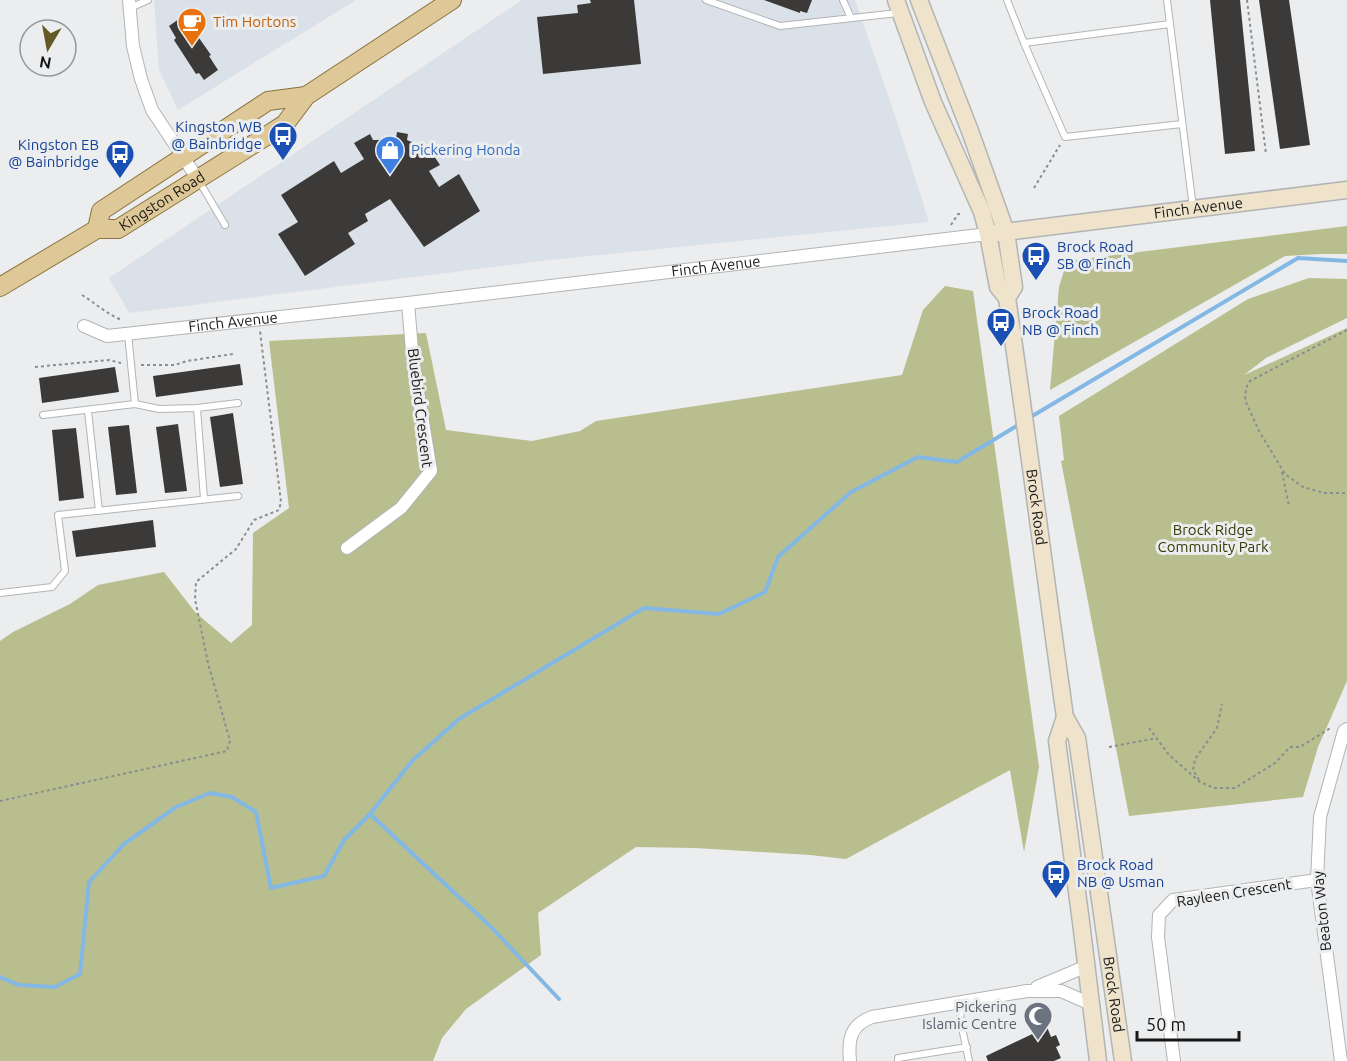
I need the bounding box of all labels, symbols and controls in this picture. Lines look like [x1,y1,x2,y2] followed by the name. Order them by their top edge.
[176,6,208,48] cafe icon: Tim Hortons
[213,13,296,30] place label: Tim Hortons
[18,18,78,78] north arrow
[38,53,53,73] text: N
[171,118,262,152] place label: Kingston WB @ Bainbridge
[267,120,299,162] bus stop icon: Kingston WB @ Bainbridge
[374,134,406,176] shop icon: Pickering Honda
[8,136,99,170] place label: Kingston EB @ Bainbridge
[104,138,136,180] bus stop icon: Kingston EB @ Bainbridge
[411,141,520,158] place label: Pickering Honda
[116,168,208,234] street label: Kingston Road
[1153,194,1244,222] street label: Finch Avenue
[1057,238,1134,272] place label: Brock Road SB @ Finch
[1020,240,1052,282] bus stop icon: Brock Road SB @ Finch
[670,252,761,280] street label: Finch Avenue
[1022,304,1099,338] place label: Brock Road NB @ Finch
[985,306,1017,348] bus stop icon: Brock Road NB @ Finch
[188,308,279,335] street label: Finch Avenue
[405,347,436,469] street label: Bluebird Crescent
[1023,468,1050,546] street label: Brock Road
[1157,521,1269,555] park label: Brock Ridge Community Park
[1077,856,1164,890] place label: Brock Road NB @ Usman
[1040,858,1072,900] bus stop icon: Brock Road NB @ Usman
[1309,870,1334,952] street label: Beaton Way
[1175,875,1293,910] street label: Rayleen Crescent
[1100,955,1128,1033] street label: Brock Road
[922,998,1017,1032] place label: Pickering Islamic Centre
[1022,1000,1054,1042] mosque icon: Pickering Islamic Centre
[1137,1004,1239,1042] scale bar
[1146,1014,1186,1034] text: 50 m

